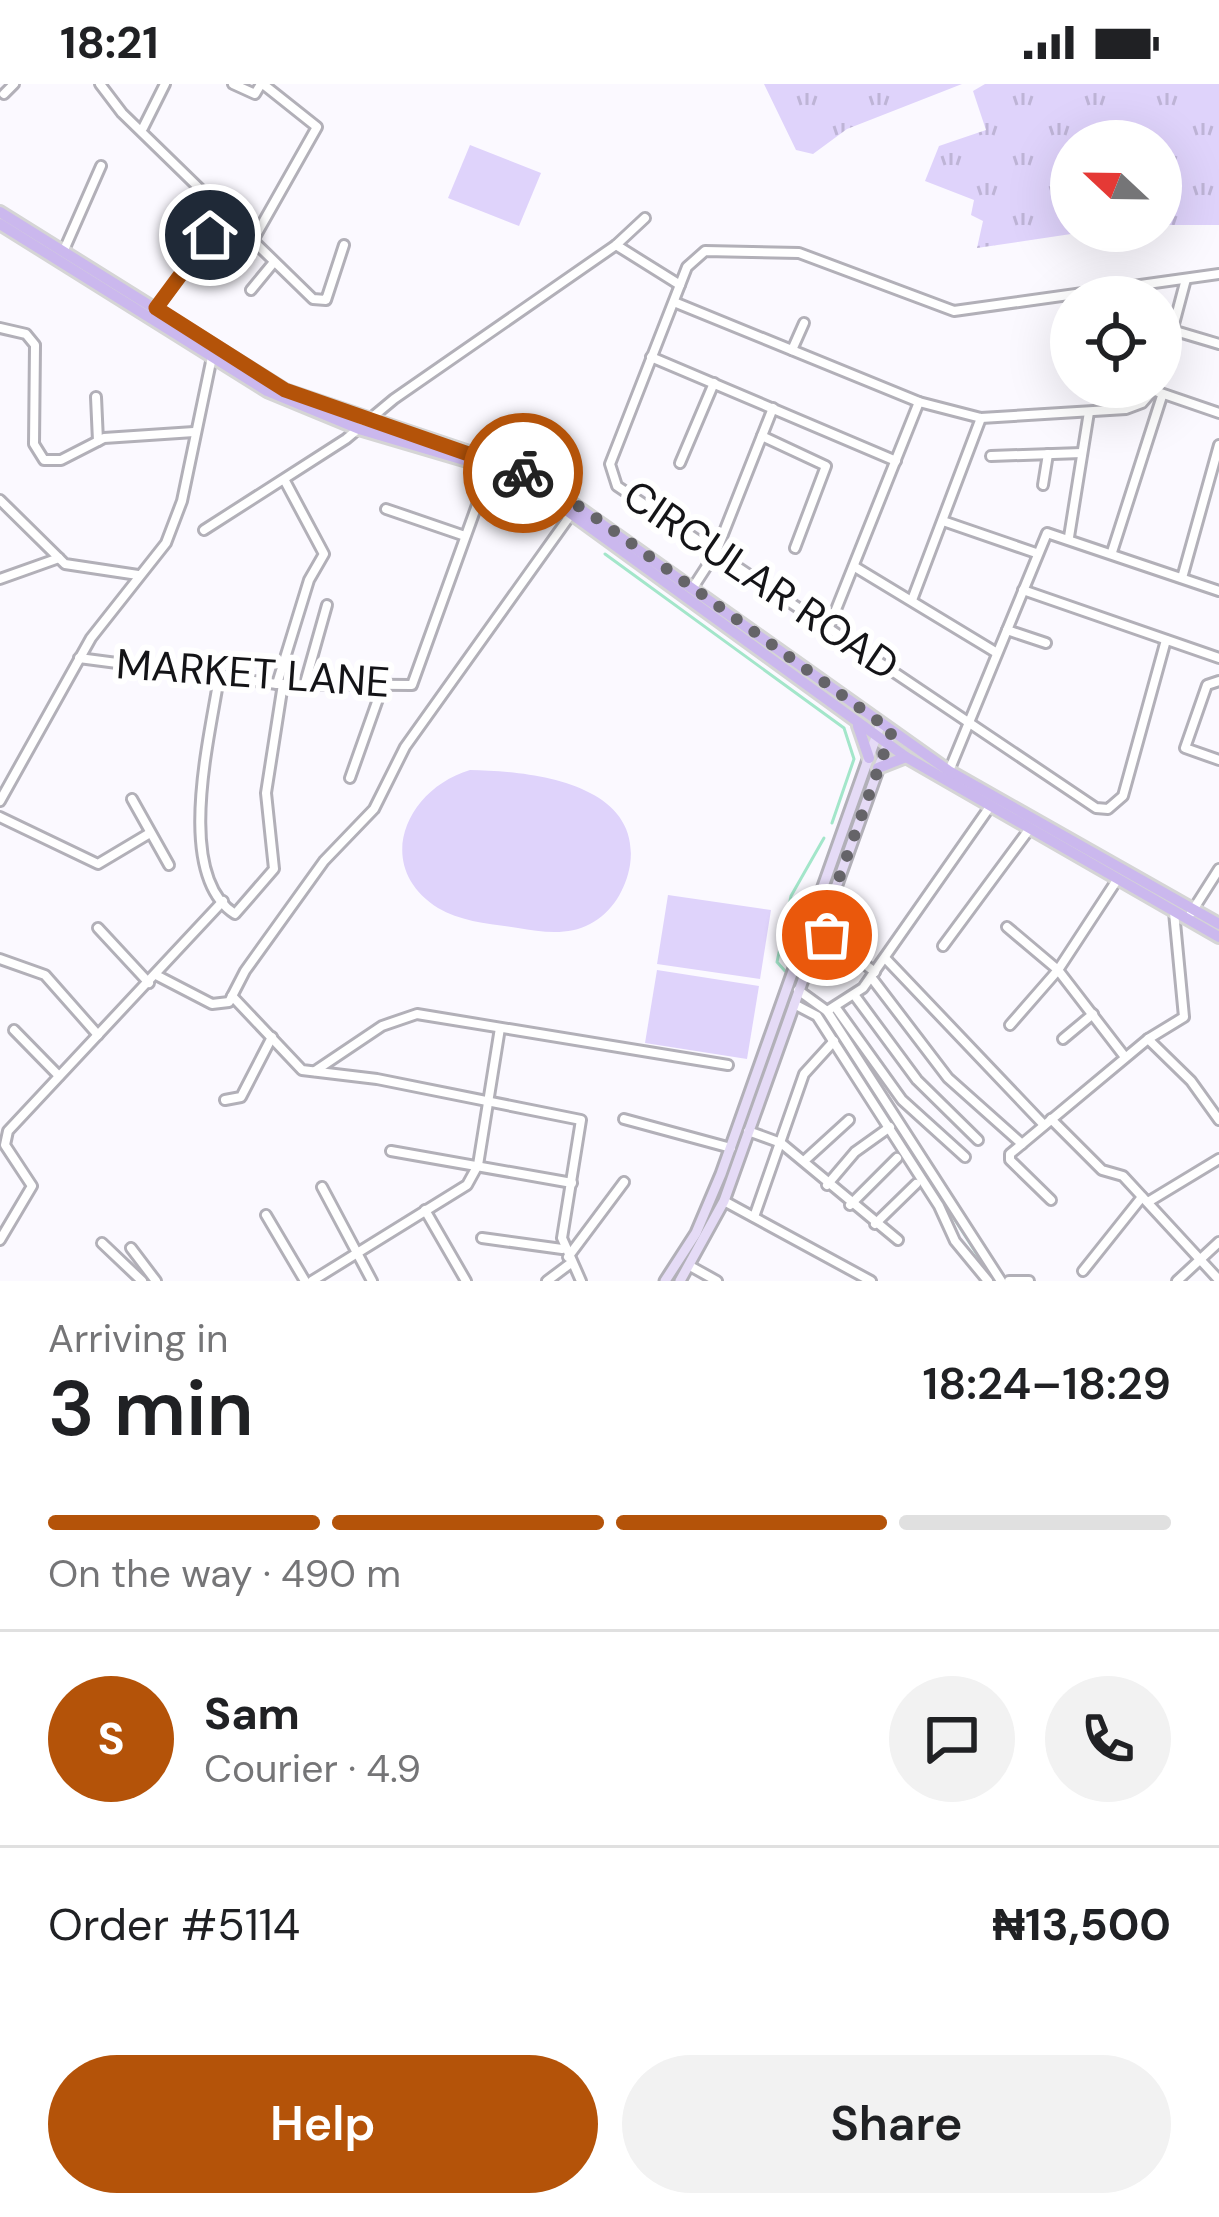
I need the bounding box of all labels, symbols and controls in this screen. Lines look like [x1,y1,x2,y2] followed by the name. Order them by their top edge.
[60,13,159,72] text: 18:21
[1050,120,1182,252] north arrow
[1050,120,1182,408] map controls
[159,184,261,286] pin
[177,202,243,268] icon: home
[1050,276,1182,408] button: locate
[463,413,583,533] courier
[490,440,556,506] icon: bike
[613,468,909,692] street label: CIRCULAR ROAD
[114,636,392,710] street label: MARKET LANE
[776,884,878,986] pin
[794,902,860,968] icon: bag
[48,1313,228,1364] text: Arriving in
[923,1354,1171,1413] text: 18:24–18:29
[48,1358,254,1459] text: 3 min
[48,1548,401,1599] text: On the way · 490 m
[889,1676,1015,1802] button: chat
[1045,1676,1171,1802] button: phone
[204,1684,300,1743] text: Sam
[97,1709,125,1768] text: S
[204,1743,421,1794] text: Courier · 4.9
[48,1895,300,1954] text: Order #5114
[993,1895,1171,1954] text: ₦13,500
[48,2055,598,2193] button: Help
[622,2055,1171,2193] button: Share

